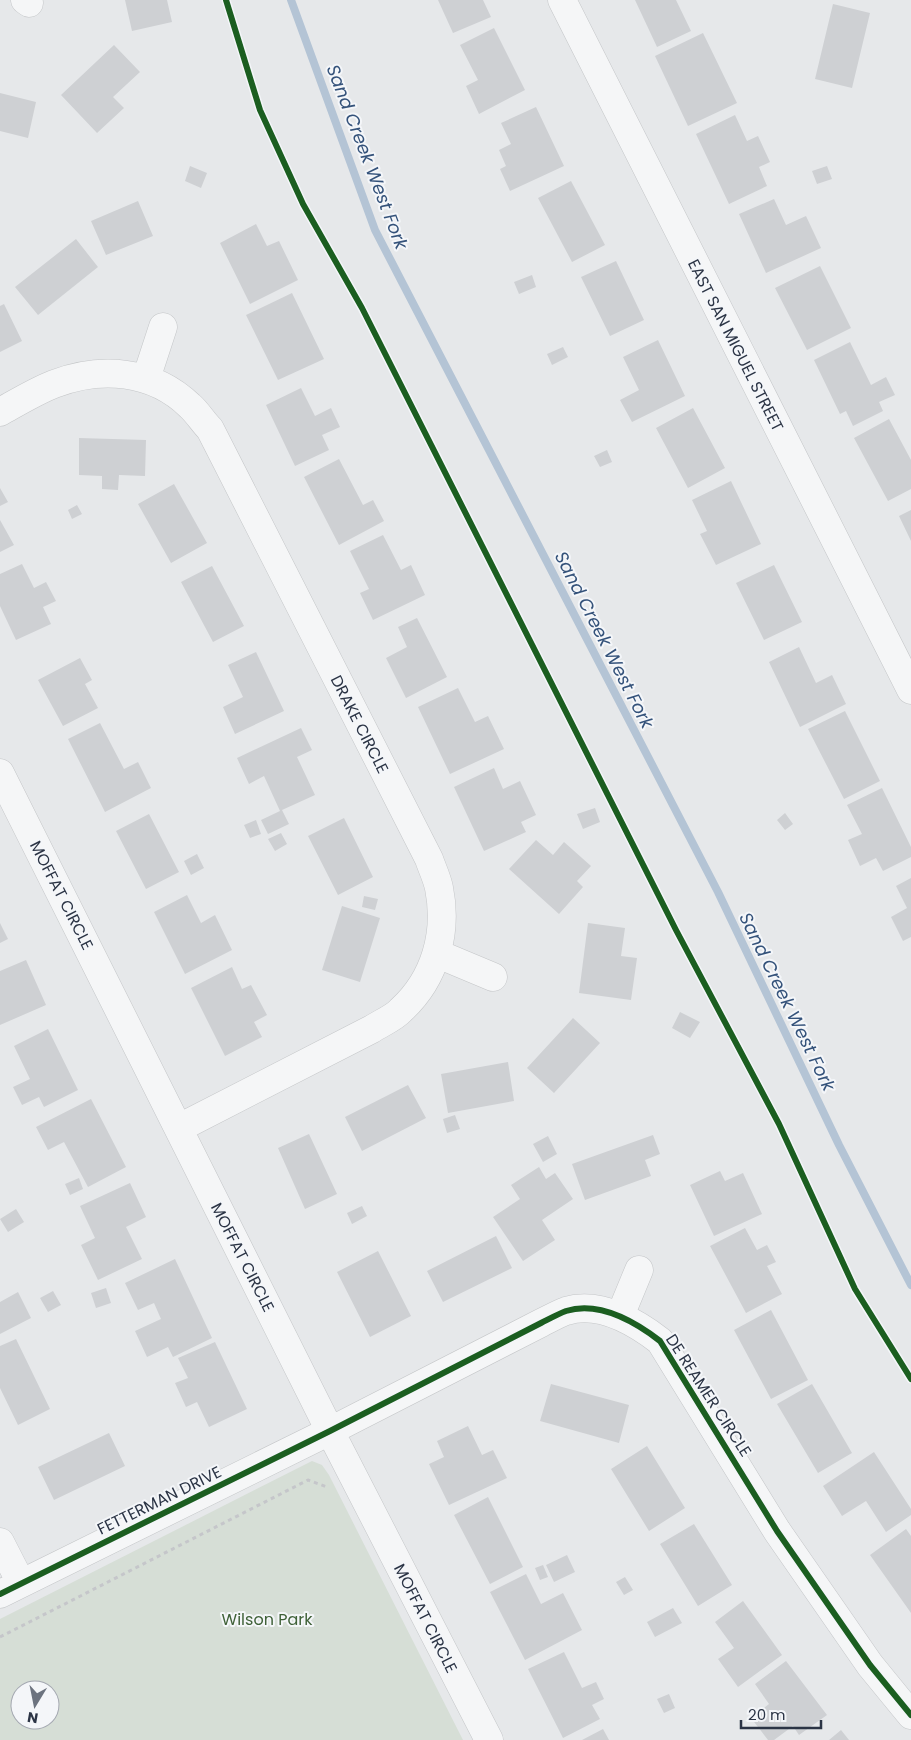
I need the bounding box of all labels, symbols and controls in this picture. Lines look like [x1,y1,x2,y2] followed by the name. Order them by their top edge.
[321,61,414,253] water label: Sand Creek West Fork
[682,255,789,435] street label: EAST SAN MIGUEL STREET
[549,547,660,733] water label: Sand Creek West Fork
[325,671,394,777] street label: DRAKE CIRCLE
[24,837,99,954] street label: MOFFAT CIRCLE
[733,908,842,1096] water label: Sand Creek West Fork
[205,1199,280,1316] street label: MOFFAT CIRCLE
[660,1329,757,1461] street label: DE REAMER CIRCLE
[93,1460,225,1541] street label: FETTERMAN DRIVE
[388,1560,463,1677] street label: MOFFAT CIRCLE
[222,1608,313,1631] park label: Wilson Park
[10,1680,60,1730] north arrow
[741,1698,821,1730] scale bar
[748,1704,786,1725] text: 20 m
[26,1707,40,1729] text: N

